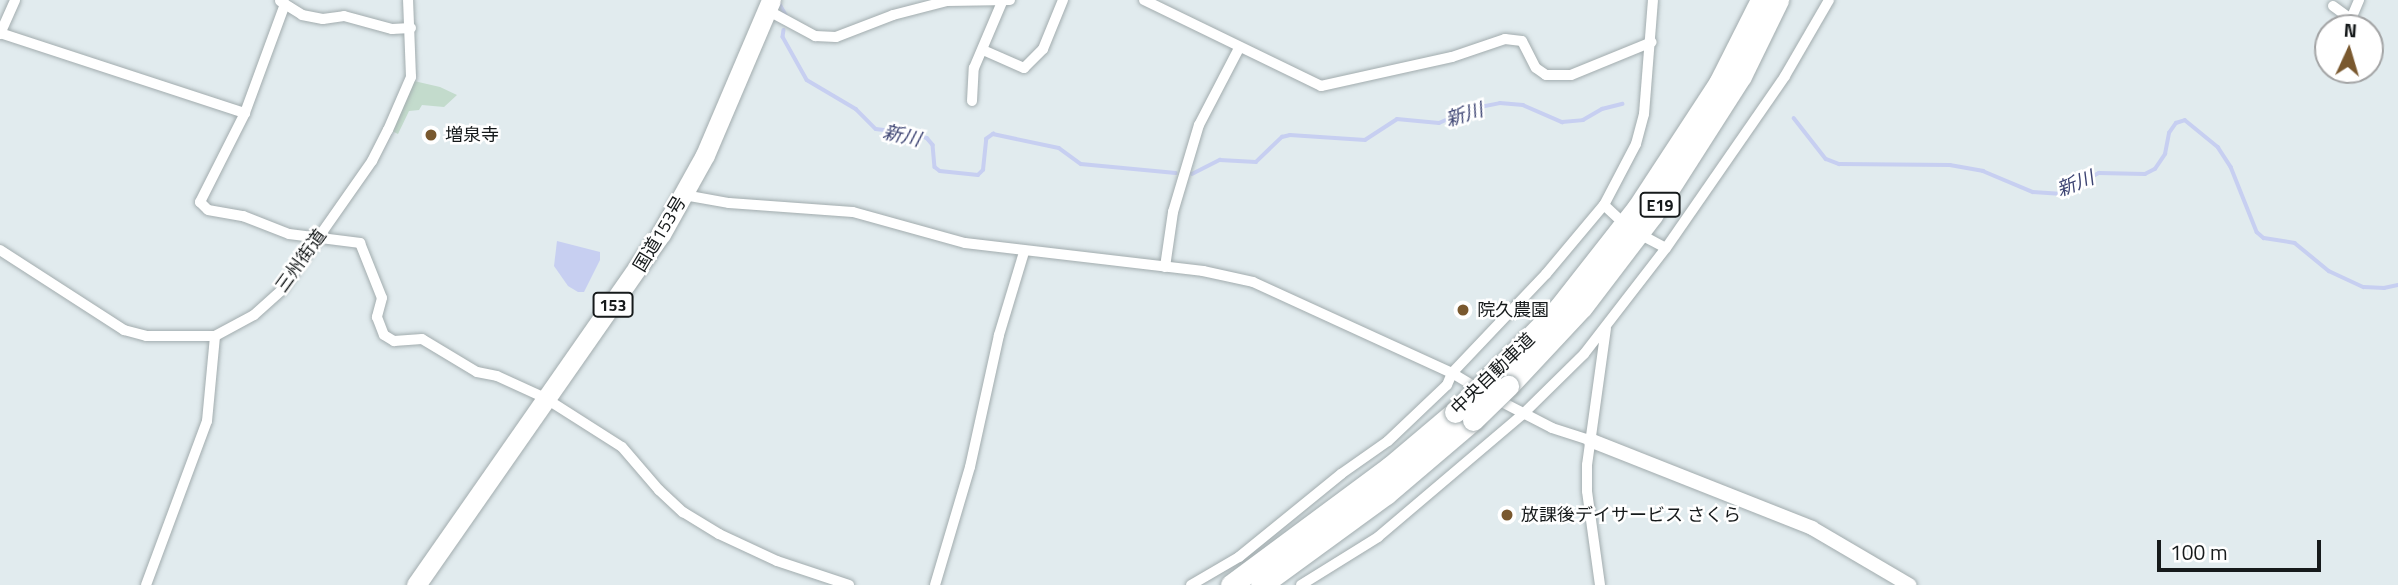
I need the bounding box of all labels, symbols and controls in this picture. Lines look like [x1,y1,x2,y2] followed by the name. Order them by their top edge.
[2314,14,2384,84] north arrow
[2343,15,2358,44] text: N
[1442,98,1486,130] water label: 新川
[881,120,923,150] water label: 新川
[445,124,499,146] place label: 増泉寺
[423,127,439,143] marker: 増泉寺
[2053,166,2097,200] water label: 新川
[629,192,691,276] street label: 国道153号
[1639,192,1681,218] road number: E19
[271,226,331,296] street label: 三州街道
[592,292,634,318] road number: 153
[1477,299,1549,321] place label: 院久農園
[1455,302,1471,318] marker: 院久農園
[1447,329,1539,419] street label: 中央自動車道
[1521,504,1741,526] place label: 放課後デイサービス さくら
[1499,507,1515,523] marker: 放課後デイサービス さくら
[2160,526,2324,570] scale bar
[2170,536,2227,568] text: 100 m

